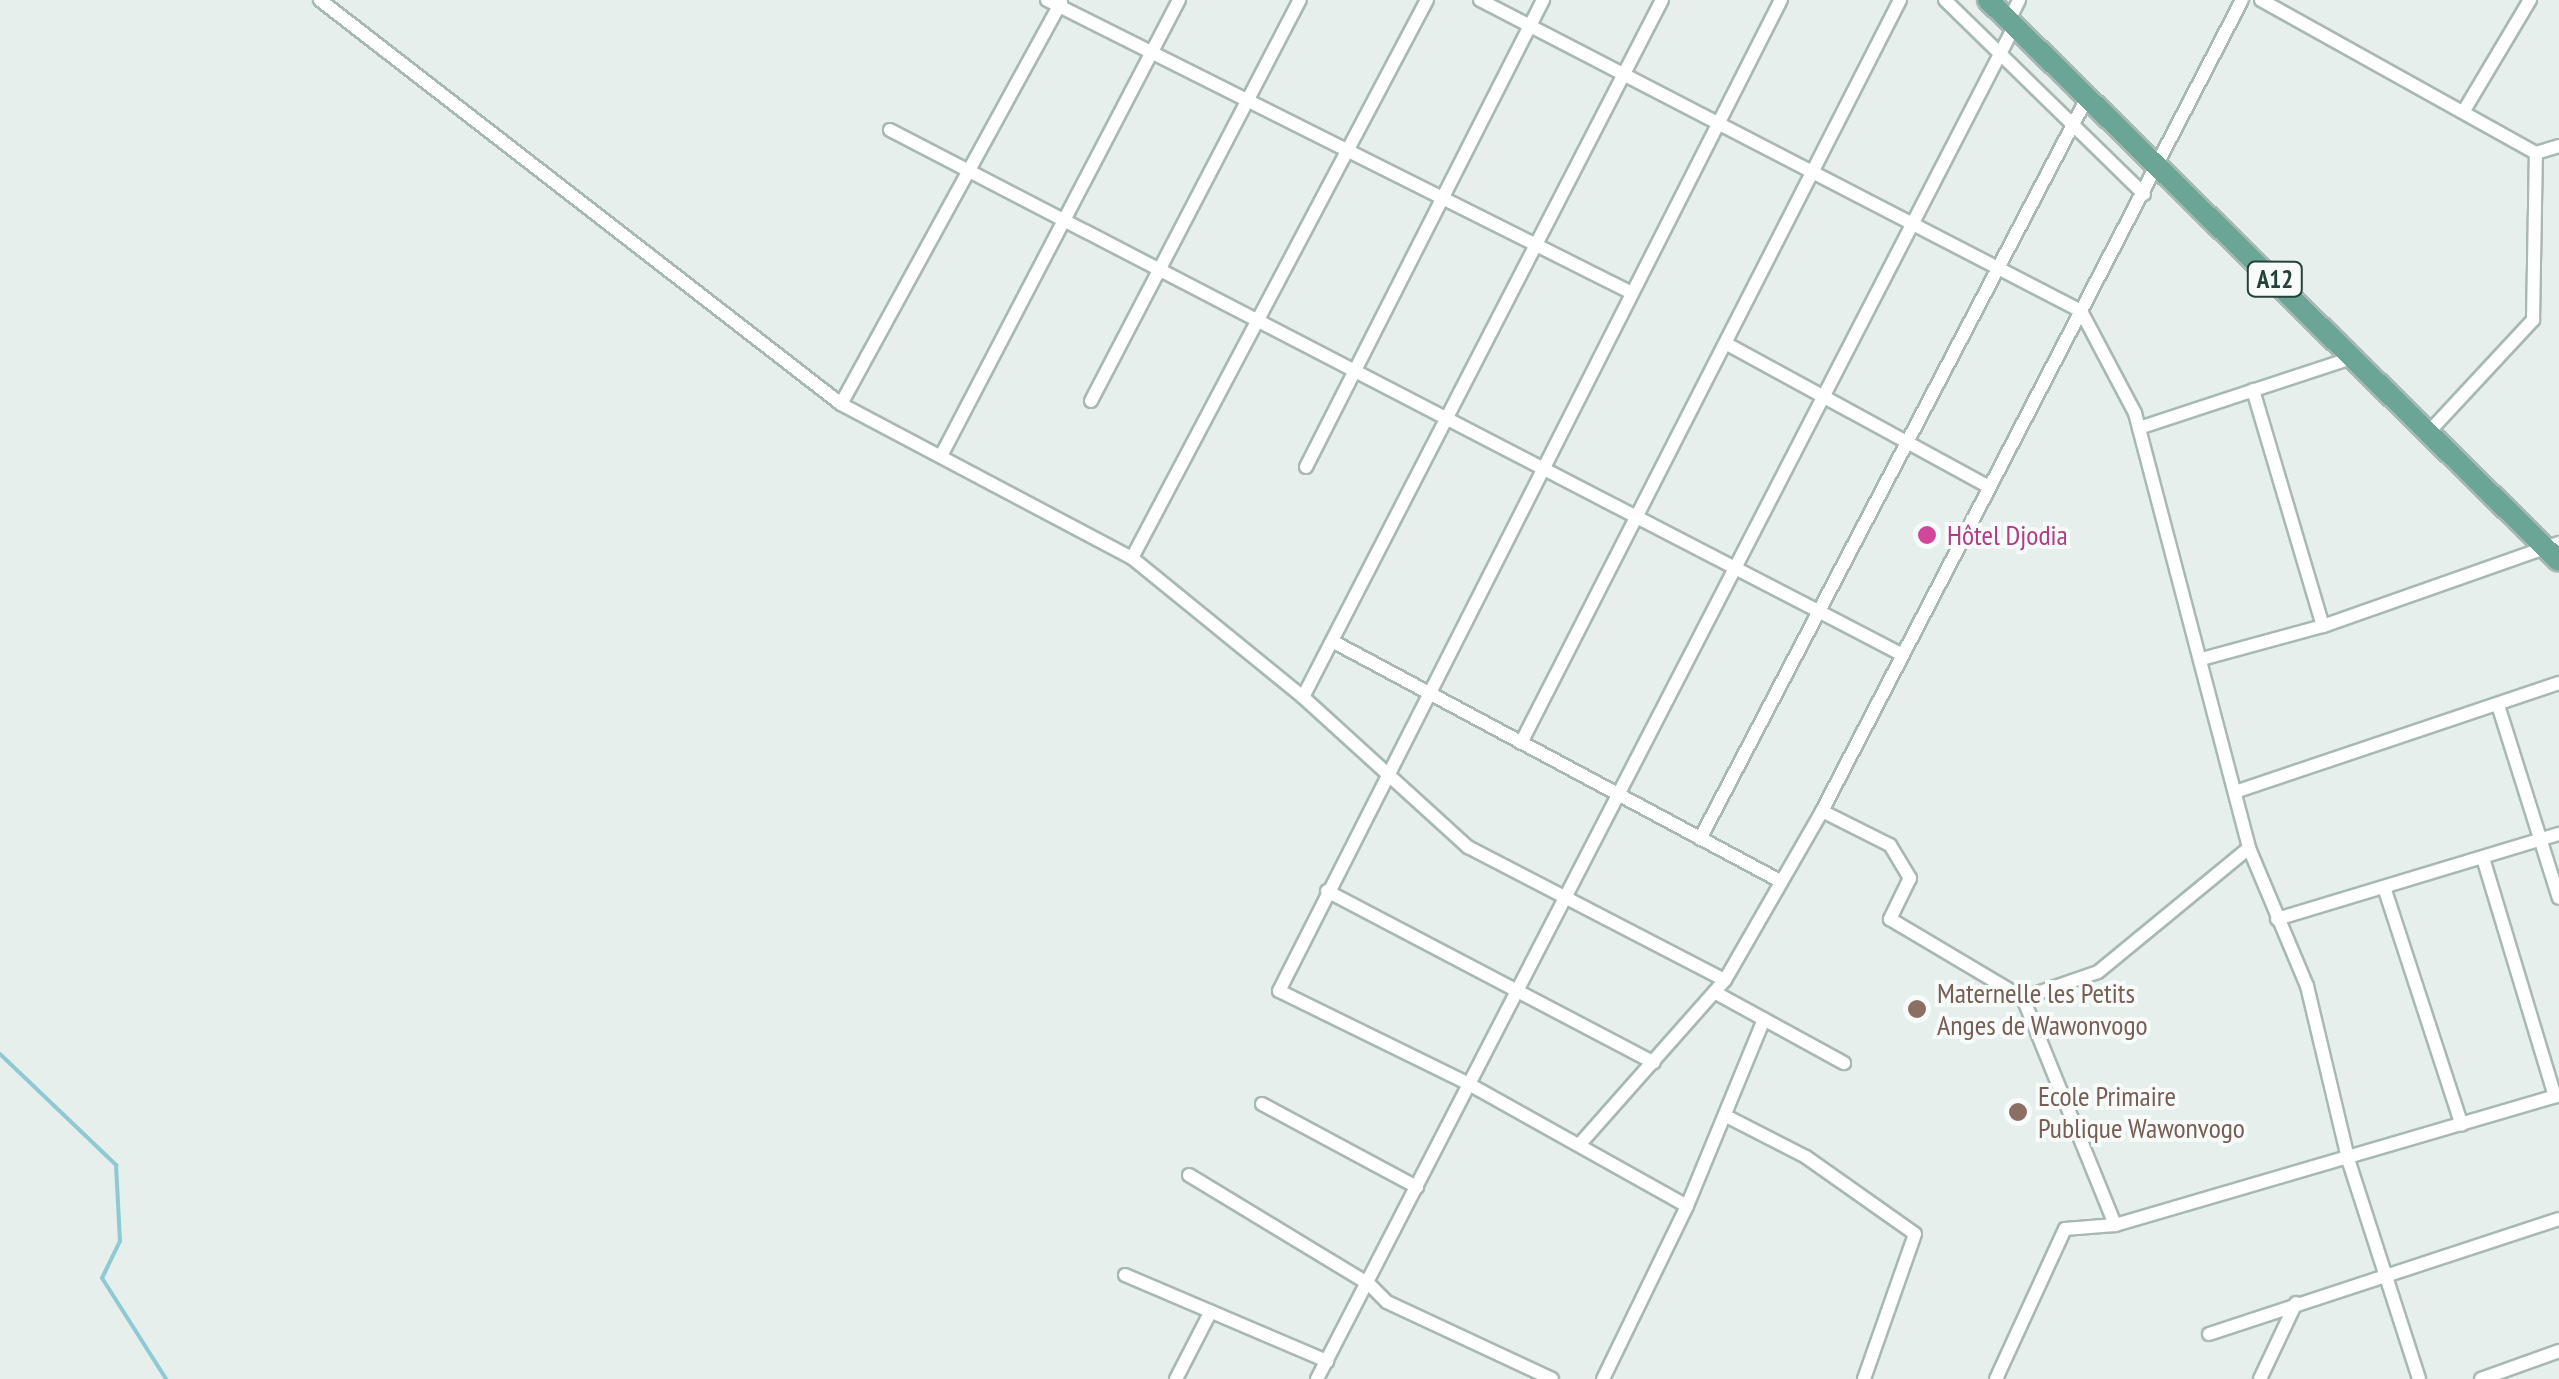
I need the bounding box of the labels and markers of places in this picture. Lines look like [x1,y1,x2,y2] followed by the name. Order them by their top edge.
[1947,518,2068,552] place label: Hôtel Djodia
[1916,524,1938,546] marker: Hôtel Djodia
[1937,976,2148,1042] place label: Maternelle les Petits Anges de Wawonvogo
[1906,998,1928,1020] marker: Maternelle les Petits Anges de Wawonvogo
[2038,1079,2245,1145] place label: Ecole Primaire Publique Wawonvogo
[2007,1101,2029,1123] marker: Ecole Primaire Publique Wawonvogo

